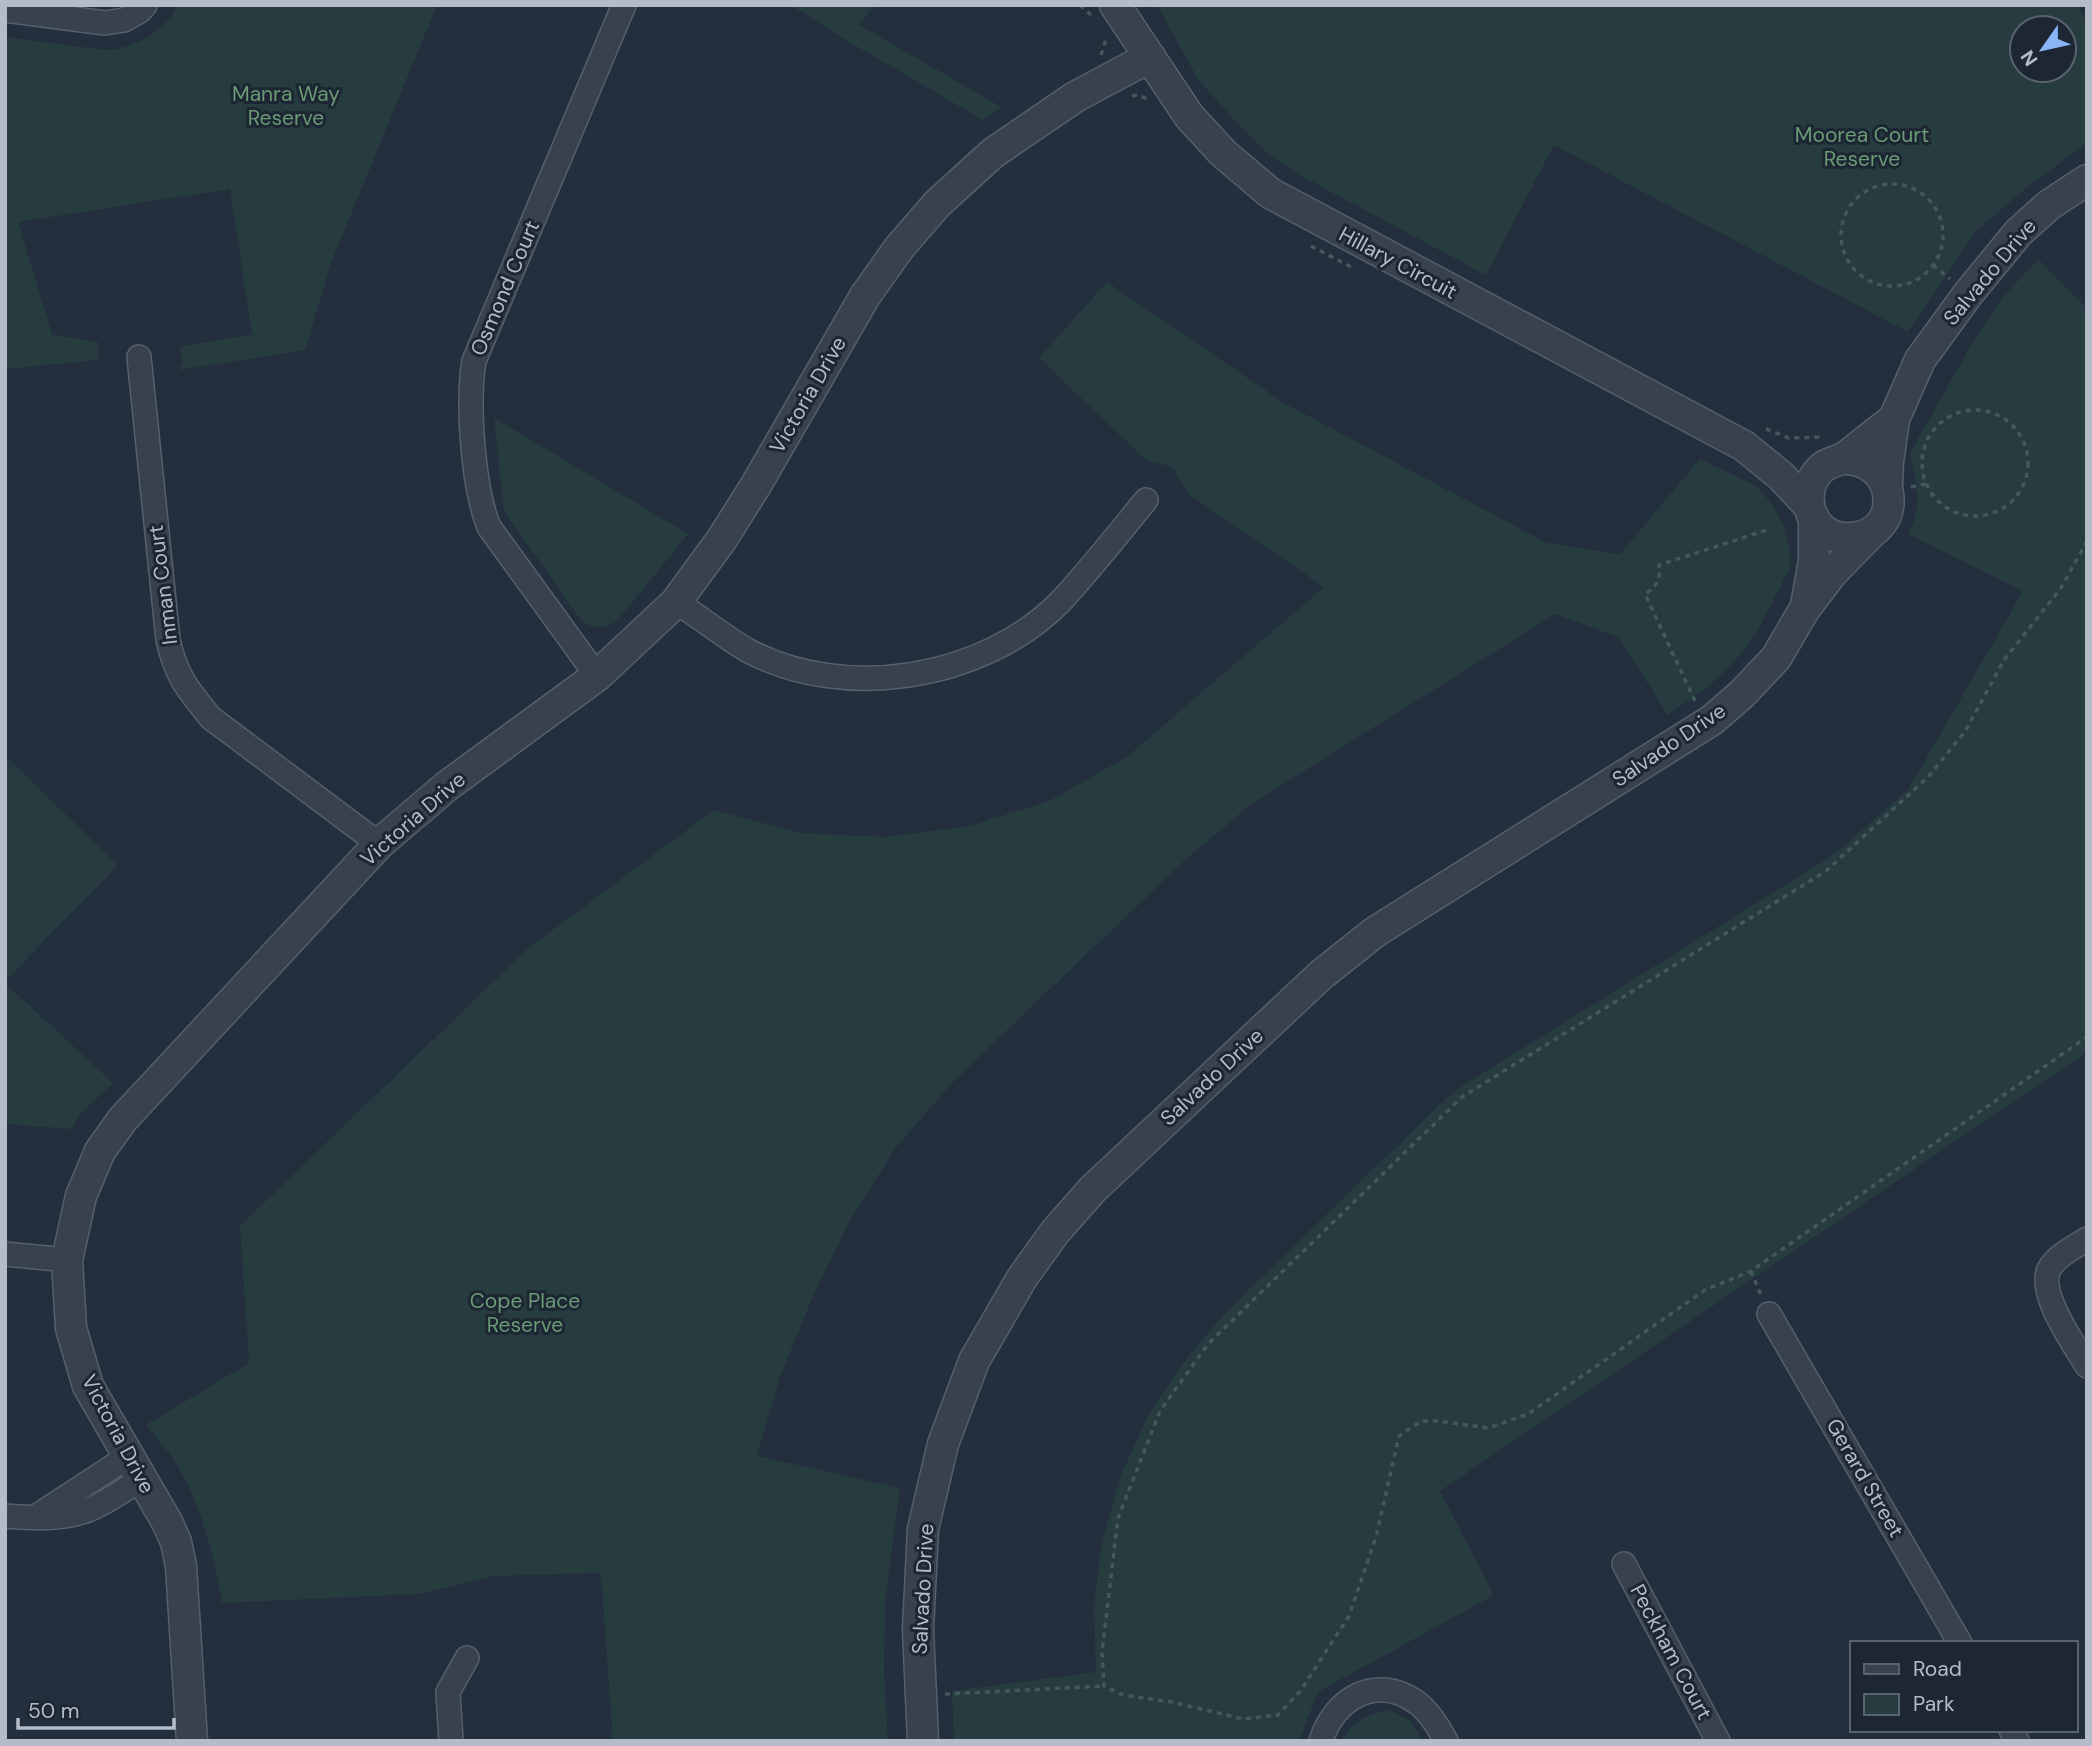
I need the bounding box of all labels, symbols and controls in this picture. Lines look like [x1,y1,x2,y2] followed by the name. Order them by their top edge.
[2008,14,2078,84] north arrow
[2015,45,2044,71] text: N
[232,80,340,132] park label: Manra Way Reserve
[1795,121,1929,173] park label: Moorea Court Reserve
[1937,213,2043,331] street label: Salvado Drive
[464,216,546,360] street label: Osmond Court
[1334,220,1462,306] street label: Hillary Circuit
[763,331,853,459] street label: Victoria Drive
[142,524,184,646] street label: Inman Court
[1607,697,1731,793] street label: Salvado Drive
[354,765,472,872] street label: Victoria Drive
[1154,1022,1270,1132] street label: Salvado Drive
[470,1287,580,1339] park label: Cope Place Reserve
[75,1370,161,1498] street label: Victoria Drive
[1820,1414,1910,1542] street label: Gerard Street
[906,1523,940,1655] street label: Salvado Drive
[1624,1579,1718,1725] street label: Peckham Court
[1850,1641,2078,1732] legend
[1913,1655,1962,1683] text: Road
[18,1686,173,1730] scale bar
[1913,1690,1955,1718] text: Park
[28,1697,79,1725] text: 50 m

